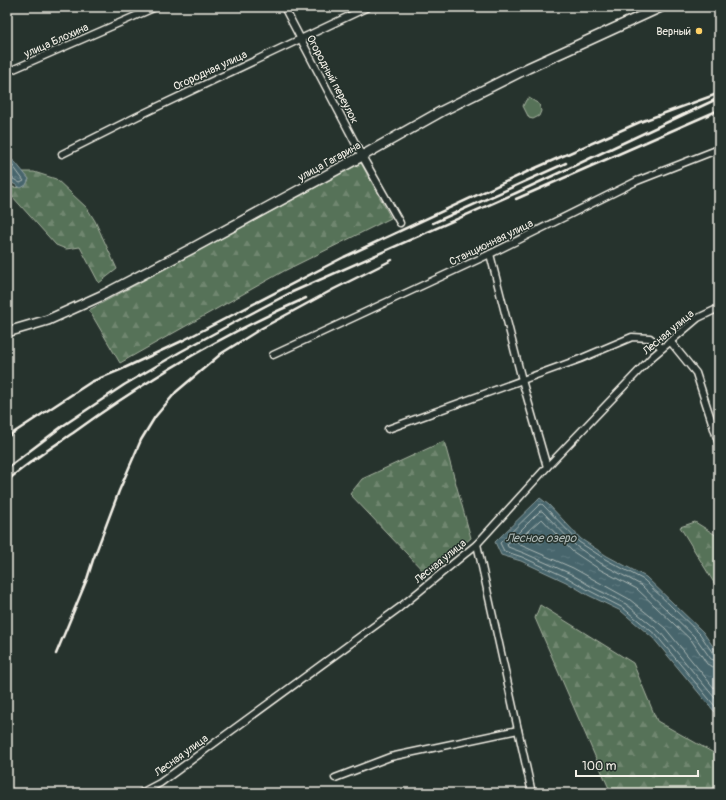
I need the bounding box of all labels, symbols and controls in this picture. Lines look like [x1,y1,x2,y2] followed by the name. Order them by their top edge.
[21,20,90,61] street label: улица Блохина
[656,25,691,38] place label: Верный
[694,26,704,36] marker: Верный
[304,33,362,126] street label: Огородный переулок
[171,48,249,93] street label: Огородная улица
[295,139,363,185] street label: улица Гагарина
[447,217,535,268] street label: Станционная улица
[639,307,697,358] street label: Лесная улица
[506,531,578,546] water label: Лесное озеро
[411,536,469,587] street label: Лесная улица
[151,732,211,780] street label: Лесная улица
[576,752,698,778] scale bar
[582,759,617,774] text: 100 m

